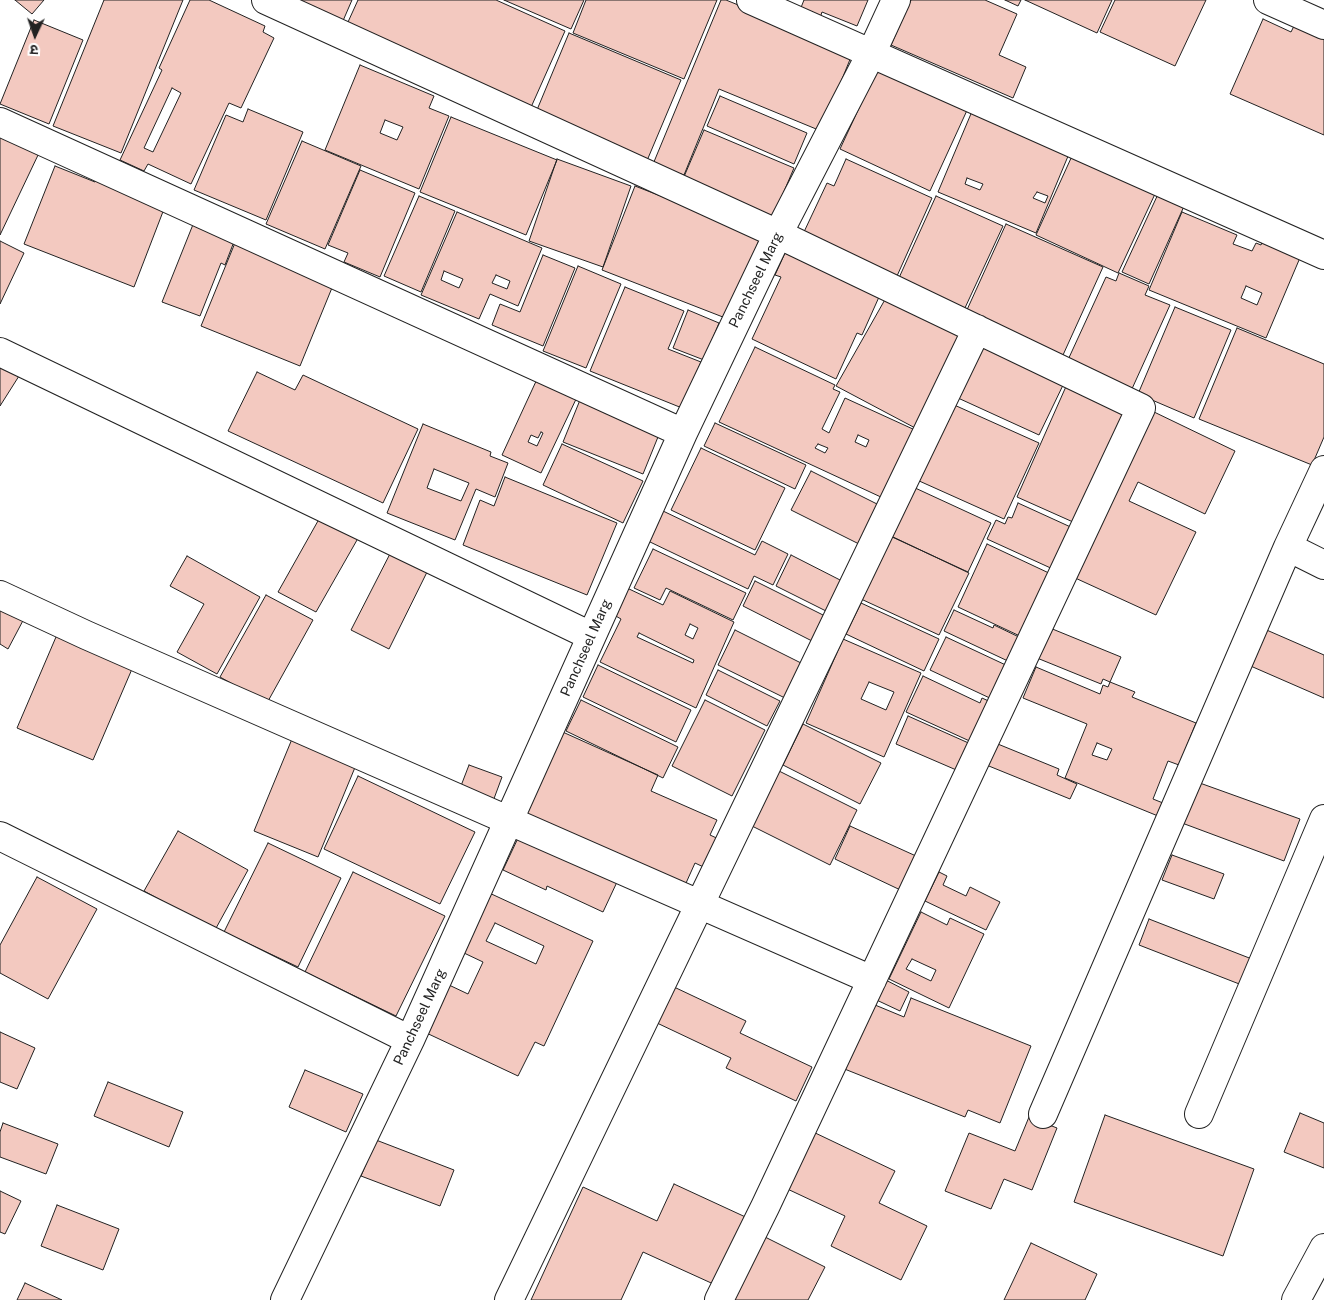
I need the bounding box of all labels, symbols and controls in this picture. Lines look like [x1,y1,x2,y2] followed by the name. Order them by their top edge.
[10,10,60,60] north arrow
[30,42,39,58] text: उ
[725,229,787,331] street label: Panchseel Marg
[557,597,615,699] street label: Panchseel Marg
[390,966,450,1068] street label: Panchseel Marg

